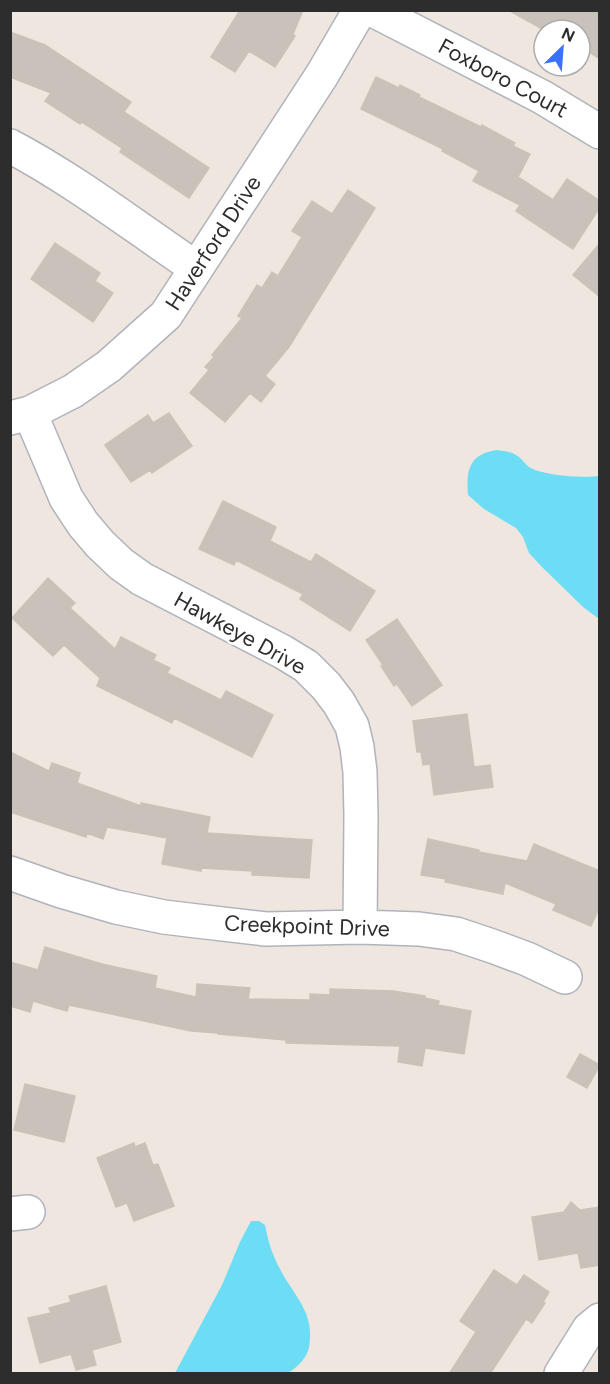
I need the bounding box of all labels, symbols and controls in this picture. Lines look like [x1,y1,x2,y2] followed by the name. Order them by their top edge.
[532,18,592,78] north arrow
[559,24,578,46] text: N
[434,33,572,123] street label: Foxboro Court
[159,170,267,316] street label: Haverford Drive
[169,586,311,680] street label: Hawkeye Drive
[224,910,390,942] street label: Creekpoint Drive

